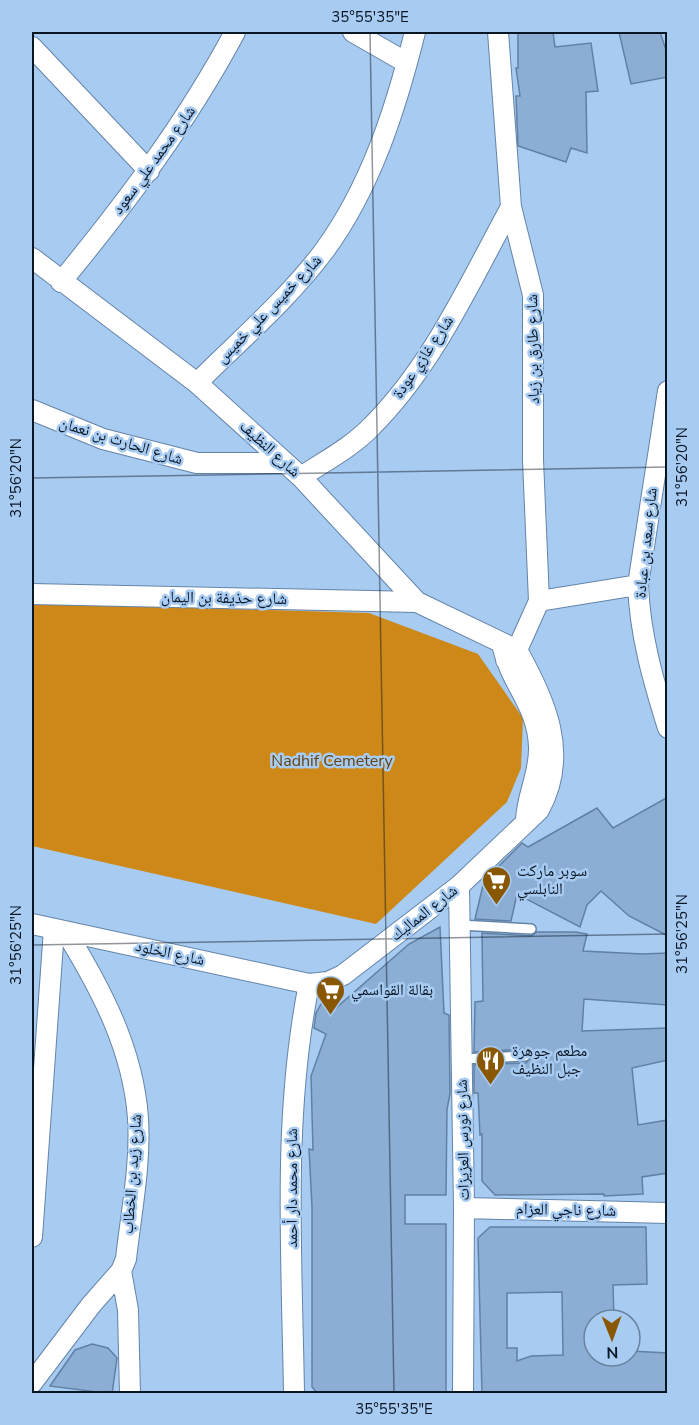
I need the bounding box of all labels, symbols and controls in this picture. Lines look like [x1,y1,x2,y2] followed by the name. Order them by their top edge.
[331,7,409,27] text: 35°55'35"E
[107,101,202,219] street label: شارع محمد علي سعود
[211,250,327,369] street label: شارع خميس علي خميس
[521,294,545,404] street label: شارع طارق بن زياد
[387,311,460,403] street label: شارع غازي عودة
[57,412,185,470] street label: شارع الحارث بن نعمان
[235,416,305,482] street label: شارع النظيف
[672,427,692,507] text: 31°56'20"N
[6,438,26,518] text: 31°56'20"N
[629,487,663,599] street label: شارع سعد بن عبادة
[161,586,287,610] street label: شارع حذيفة بن اليمان
[271,750,393,772] park label: Nadhif Cemetery
[517,860,587,901] place label: سوبر ماركت النابلسي
[480,864,512,906] supermarket icon: سوبر ماركت النابلسي
[386,880,462,946] street label: شارع المماليك
[672,894,692,974] text: 31°56'25"N
[6,905,26,985] text: 31°56'25"N
[133,935,207,971] street label: شارع الخلود
[314,974,346,1016] supermarket icon: بقالة القواسمي
[351,979,433,1002] place label: بقالة القواسمي
[512,1040,587,1080] place label: مطعم جوهرة جبل النظيف
[475,1044,507,1086] restaurant icon: مطعم جوهرة جبل النظيف
[451,1079,475,1201] street label: شارع نورس العزيزات
[117,1113,147,1235] street label: شارع زيد بن الخطاب
[281,1128,303,1248] street label: شارع محمد دار أحمد
[516,1198,616,1223] street label: شارع ناجي العزام
[582,1308,642,1368] north arrow
[606,1341,618,1363] text: N
[355,1399,433,1419] text: 35°55'35"E

